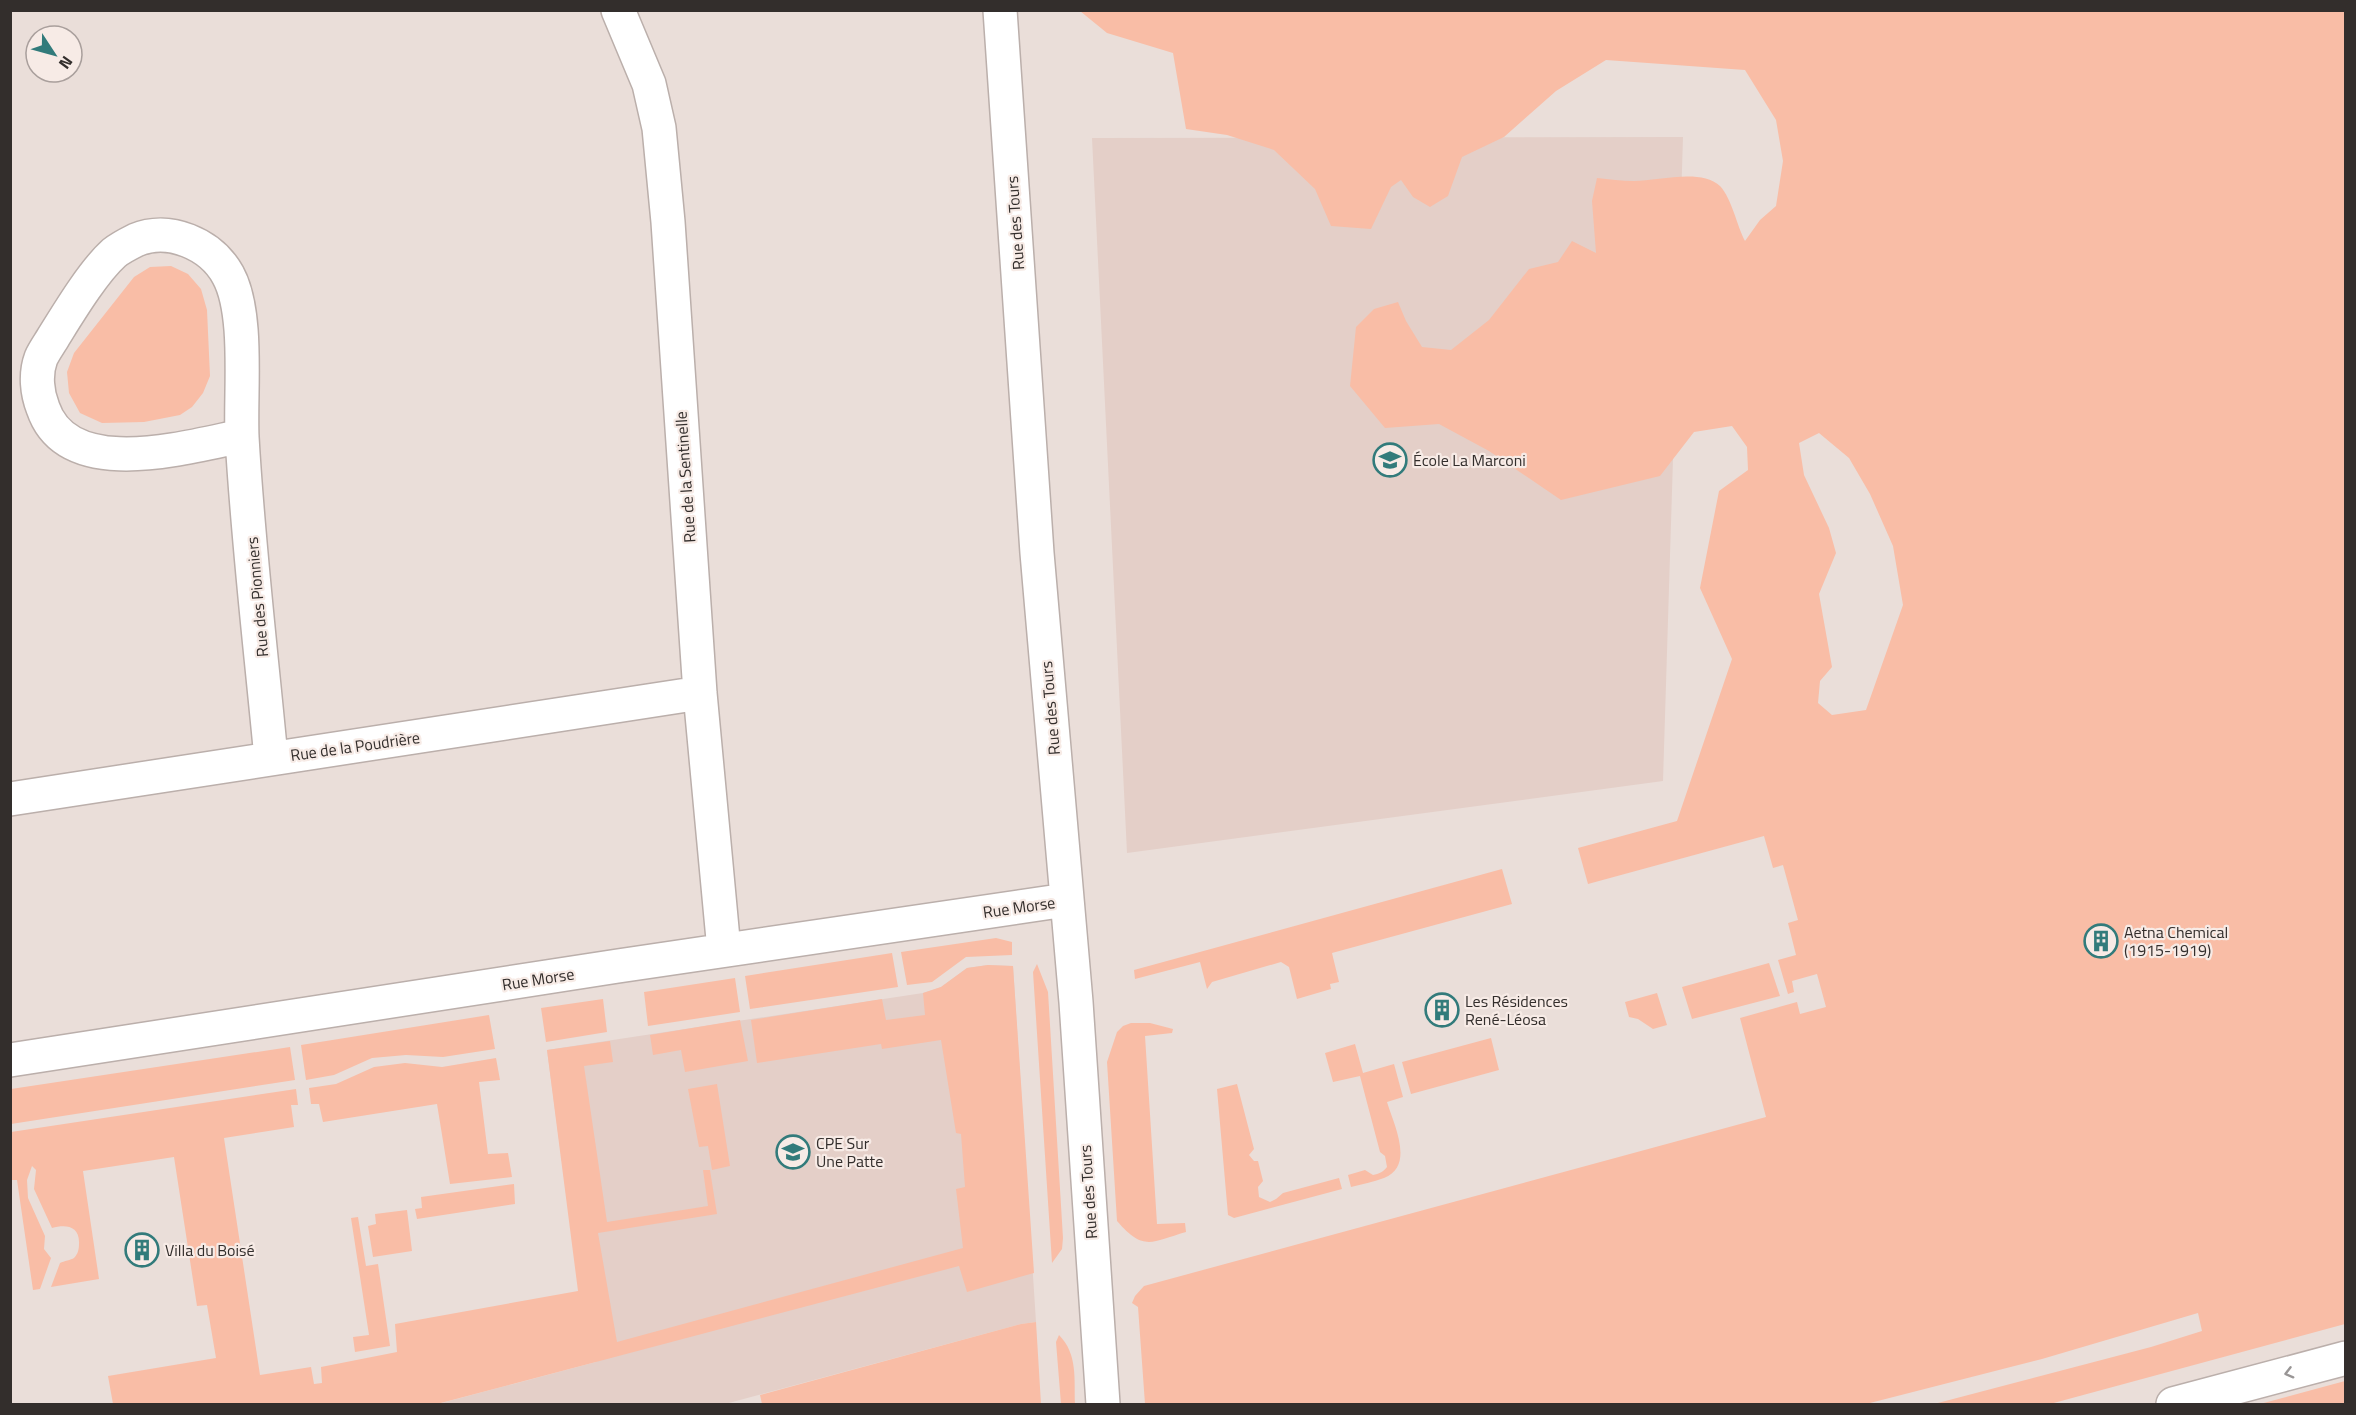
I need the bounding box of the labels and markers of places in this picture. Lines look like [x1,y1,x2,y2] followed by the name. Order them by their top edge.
[1372,442,1408,478] school or university icon: École La Marconi
[1413,448,1526,472] place label: École La Marconi
[2124,920,2228,962] place label: Aetna Chemical (1915-1919)
[2083,923,2119,959] building icon: Aetna Chemical (1915-1919)
[1465,989,1568,1031] place label: Les Résidences René-Léosa
[1424,992,1460,1028] building icon: Les Résidences René-Léosa
[816,1131,883,1173] place label: CPE Sur Une Patte
[775,1134,811,1170] school or university icon: CPE Sur Une Patte
[124,1232,160,1268] building icon: Villa du Boisé
[165,1238,255,1262] place label: Villa du Boisé

